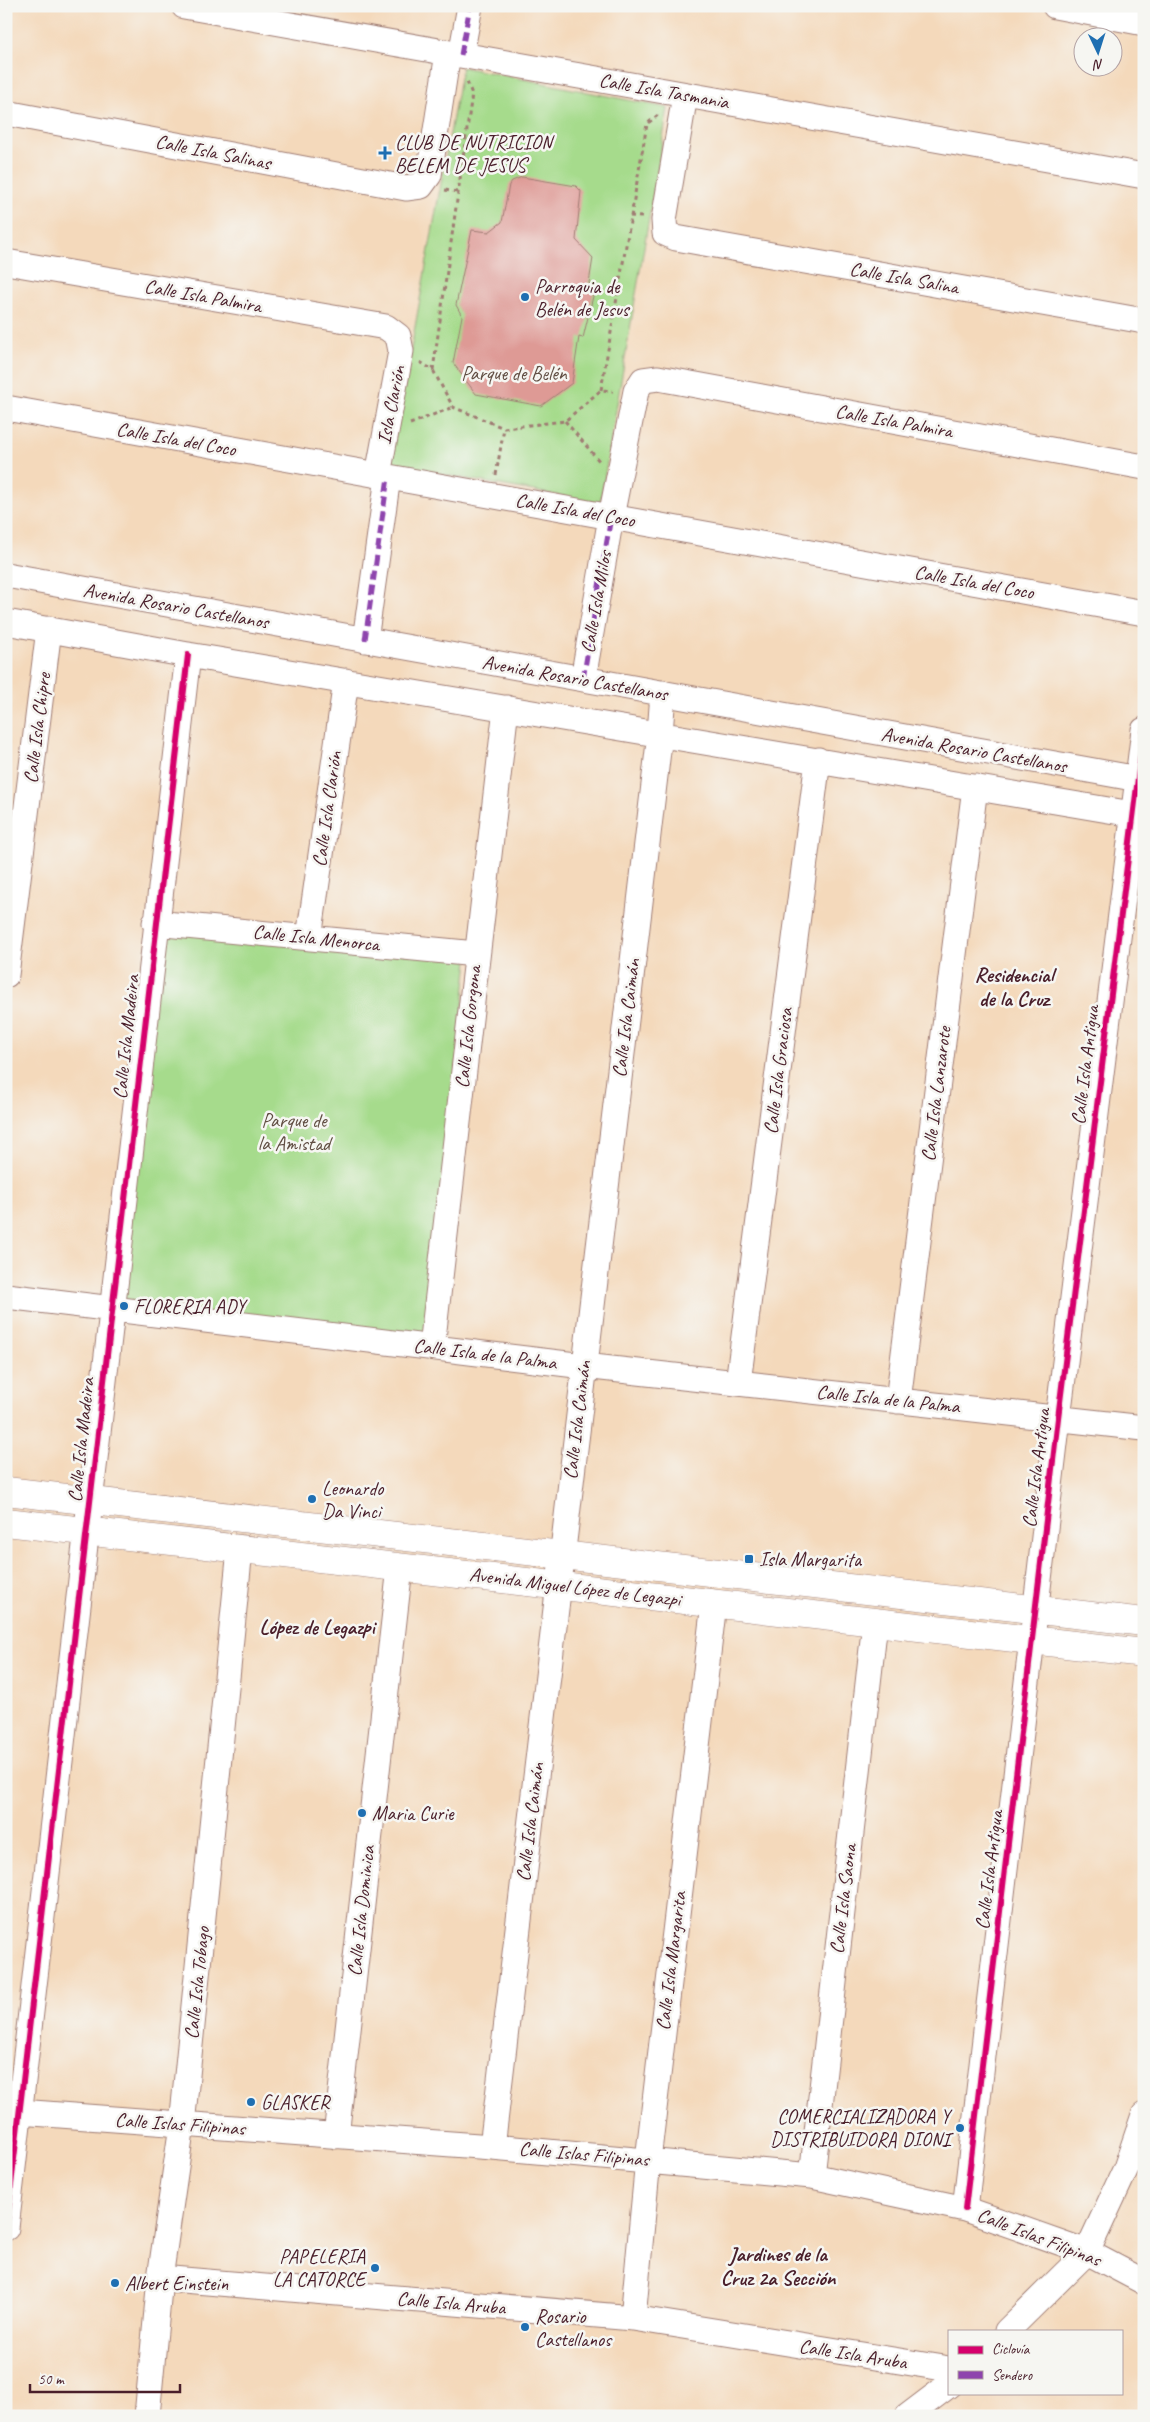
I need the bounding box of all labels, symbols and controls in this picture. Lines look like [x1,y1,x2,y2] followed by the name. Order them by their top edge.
[1072,28,1122,78] north arrow
[1092,56,1104,73] text: N
[597,67,732,115] street label: Calle Isla Tasmania
[153,129,275,176] street label: Calle Isla Salinas
[395,130,555,178] place label: CLUB DE NUTRICION BELEM DE JESUS
[379,147,391,159] marker: CLUB DE NUTRICION BELEM DE JESUS
[848,256,962,300] street label: Calle Isla Salina
[142,273,265,319] street label: Calle Isla Palmira
[535,274,631,322] place label: Parroquia de Belén de Jesus
[519,291,531,303] marker: Parroquia de Belén de Jesus
[461,361,568,386] park label: Parque de Belén
[371,363,411,446] street label: Isla Clarión
[833,398,956,444] street label: Calle Isla Palmira
[114,416,239,462] street label: Calle Isla del Coco
[513,487,638,533] street label: Calle Isla del Coco
[575,547,618,655] street label: Calle Isla Milos
[912,559,1037,605] street label: Calle Isla del Coco
[81,577,273,635] street label: Avenida Rosario Castellanos
[480,649,672,707] street label: Avenida Rosario Castellanos
[18,670,56,785] street label: Calle Isla Chipre
[879,721,1071,779] street label: Avenida Rosario Castellanos
[307,749,348,868] street label: Calle Isla Clarión
[252,919,382,957] street label: Calle Isla Menorca
[606,956,646,1079] street label: Calle Isla Caimán
[975,962,1058,1012] district label: Residencial de la Cruz
[449,963,487,1089] street label: Calle Isla Gorgona
[107,972,145,1100] street label: Calle Isla Madeira
[1065,1002,1105,1126] street label: Calle Isla Antigua
[758,1005,798,1136] street label: Calle Isla Graciosa
[915,1024,957,1163] street label: Calle Isla Lanzarote
[258,1108,333,1156] park label: Parque de la Amistad
[134,1294,248,1319] place label: FLORERIA ADY
[118,1300,130,1312] marker: FLORERIA ADY
[412,1333,559,1375] street label: Calle Isla de la Palma
[557,1358,597,1481] street label: Calle Isla Caimán
[62,1375,100,1503] street label: Calle Isla Madeira
[815,1379,962,1419] street label: Calle Isla de la Palma
[1016,1405,1056,1529] street label: Calle Isla Antigua
[322,1476,384,1524] place label: Leonardo Da Vinci
[306,1493,318,1505] marker: Leonardo Da Vinci
[759,1547,863,1572] place label: Isla Margarita
[743,1553,755,1565] marker: Isla Margarita
[468,1562,684,1613] street label: Avenida Miguel López de Legazpi
[259,1614,377,1640] district label: López de Legazpi
[510,1760,550,1883] street label: Calle Isla Caimán
[372,1801,455,1826] place label: Maria Curie
[356,1807,368,1819] marker: Maria Curie
[969,1807,1009,1931] street label: Calle Isla Antigua
[824,1841,862,1955] street label: Calle Isla Saona
[342,1843,380,1977] street label: Calle Isla Dominica
[650,1889,692,2032] street label: Calle Isla Margarita
[179,1925,215,2040] street label: Calle Isla Tobago
[261,2090,331,2115] place label: GLASKER
[245,2096,257,2108] marker: GLASKER
[770,2104,954,2152] place label: COMERCIALIZADORA Y DISTRIBUIDORA DIONI
[114,2107,248,2141] street label: Calle Islas Filipinas
[954,2122,966,2134] marker: COMERCIALIZADORA Y DISTRIBUIDORA DIONI
[518,2136,652,2172] street label: Calle Islas Filipinas
[974,2202,1106,2273] street label: Calle Islas Filipinas
[721,2241,837,2291] district label: Jardines de la Cruz 2a Sección
[273,2244,367,2292] place label: PAPELERIA LA CATORCE
[369,2262,381,2274] marker: PAPELERIA LA CATORCE
[125,2271,229,2296] place label: Albert Einstein
[109,2277,121,2289] marker: Albert Einstein
[396,2286,508,2320] street label: Calle Isla Aruba
[535,2304,613,2352] place label: Rosario Castellanos
[519,2321,531,2333] marker: Rosario Castellanos
[948,2330,1122,2394] legend
[797,2333,911,2375] street label: Calle Isla Aruba
[992,2340,1031,2359] text: Ciclovía
[30,2362,180,2394] scale bar
[992,2366,1033,2385] text: Sendero
[38,2370,65,2389] text: 50 m

